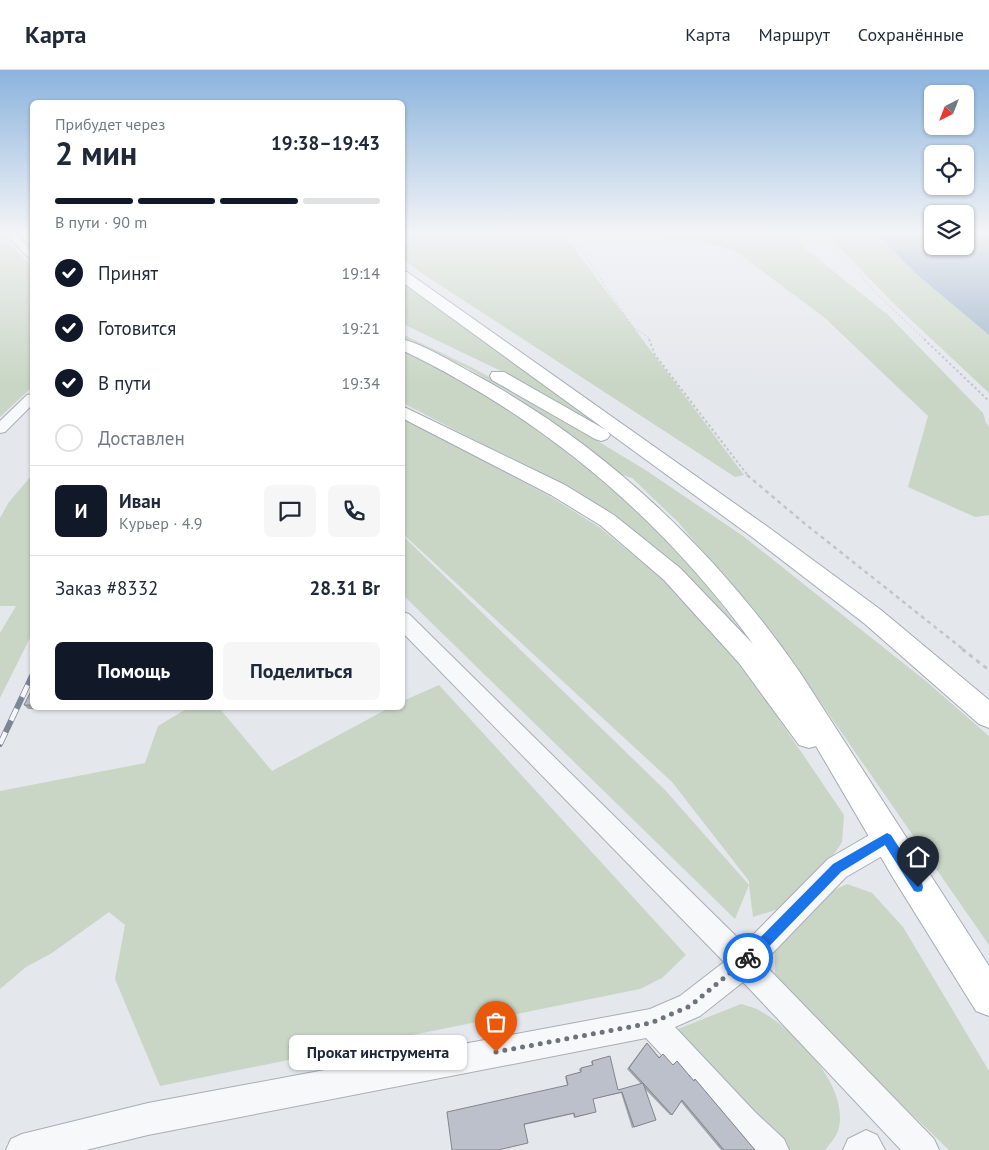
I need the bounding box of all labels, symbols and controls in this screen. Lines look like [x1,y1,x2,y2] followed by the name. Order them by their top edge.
[25,19,87,50] text: Карта
[685,23,731,46] text: Карта
[759,23,830,46] text: Маршрут
[858,23,964,46] text: Сохранённые
[924,85,974,135] north arrow
[924,85,974,255] map controls
[55,114,165,134] text: Прибудет через
[271,131,380,155] text: 19:38–19:43
[55,132,137,174] text: 2 мин
[924,145,974,195] button: locate
[924,205,974,255] button: layers
[55,212,147,232] text: В пути · 90 m
[55,259,83,287] icon: check
[98,261,158,285] text: Принят
[342,263,380,283] text: 19:14
[55,314,83,342] icon: check
[98,316,176,340] text: Готовится
[342,318,380,338] text: 19:21
[55,369,83,397] icon: check
[98,371,151,395] text: В пути
[342,373,380,393] text: 19:34
[98,426,185,450] text: Доставлен
[264,485,316,537] button: chat
[328,485,380,537] button: phone
[119,489,161,513] text: Иван
[75,499,87,523] text: И
[119,513,203,533] text: Курьер · 4.9
[55,576,158,600] text: Заказ #8332
[310,576,380,600] text: 28.31 Br
[55,642,213,700] button: Помощь
[223,642,380,700] button: Поделиться
[897,836,939,887] pin
[904,843,932,871] icon: home
[723,933,773,983] courier
[734,944,762,972] icon: bike
[475,1001,517,1052] pin
[482,1008,510,1036] icon: bag
[288,1034,466,1070] callout: Прокат инструмента
[307,1042,449,1062] text: Прокат инструмента

